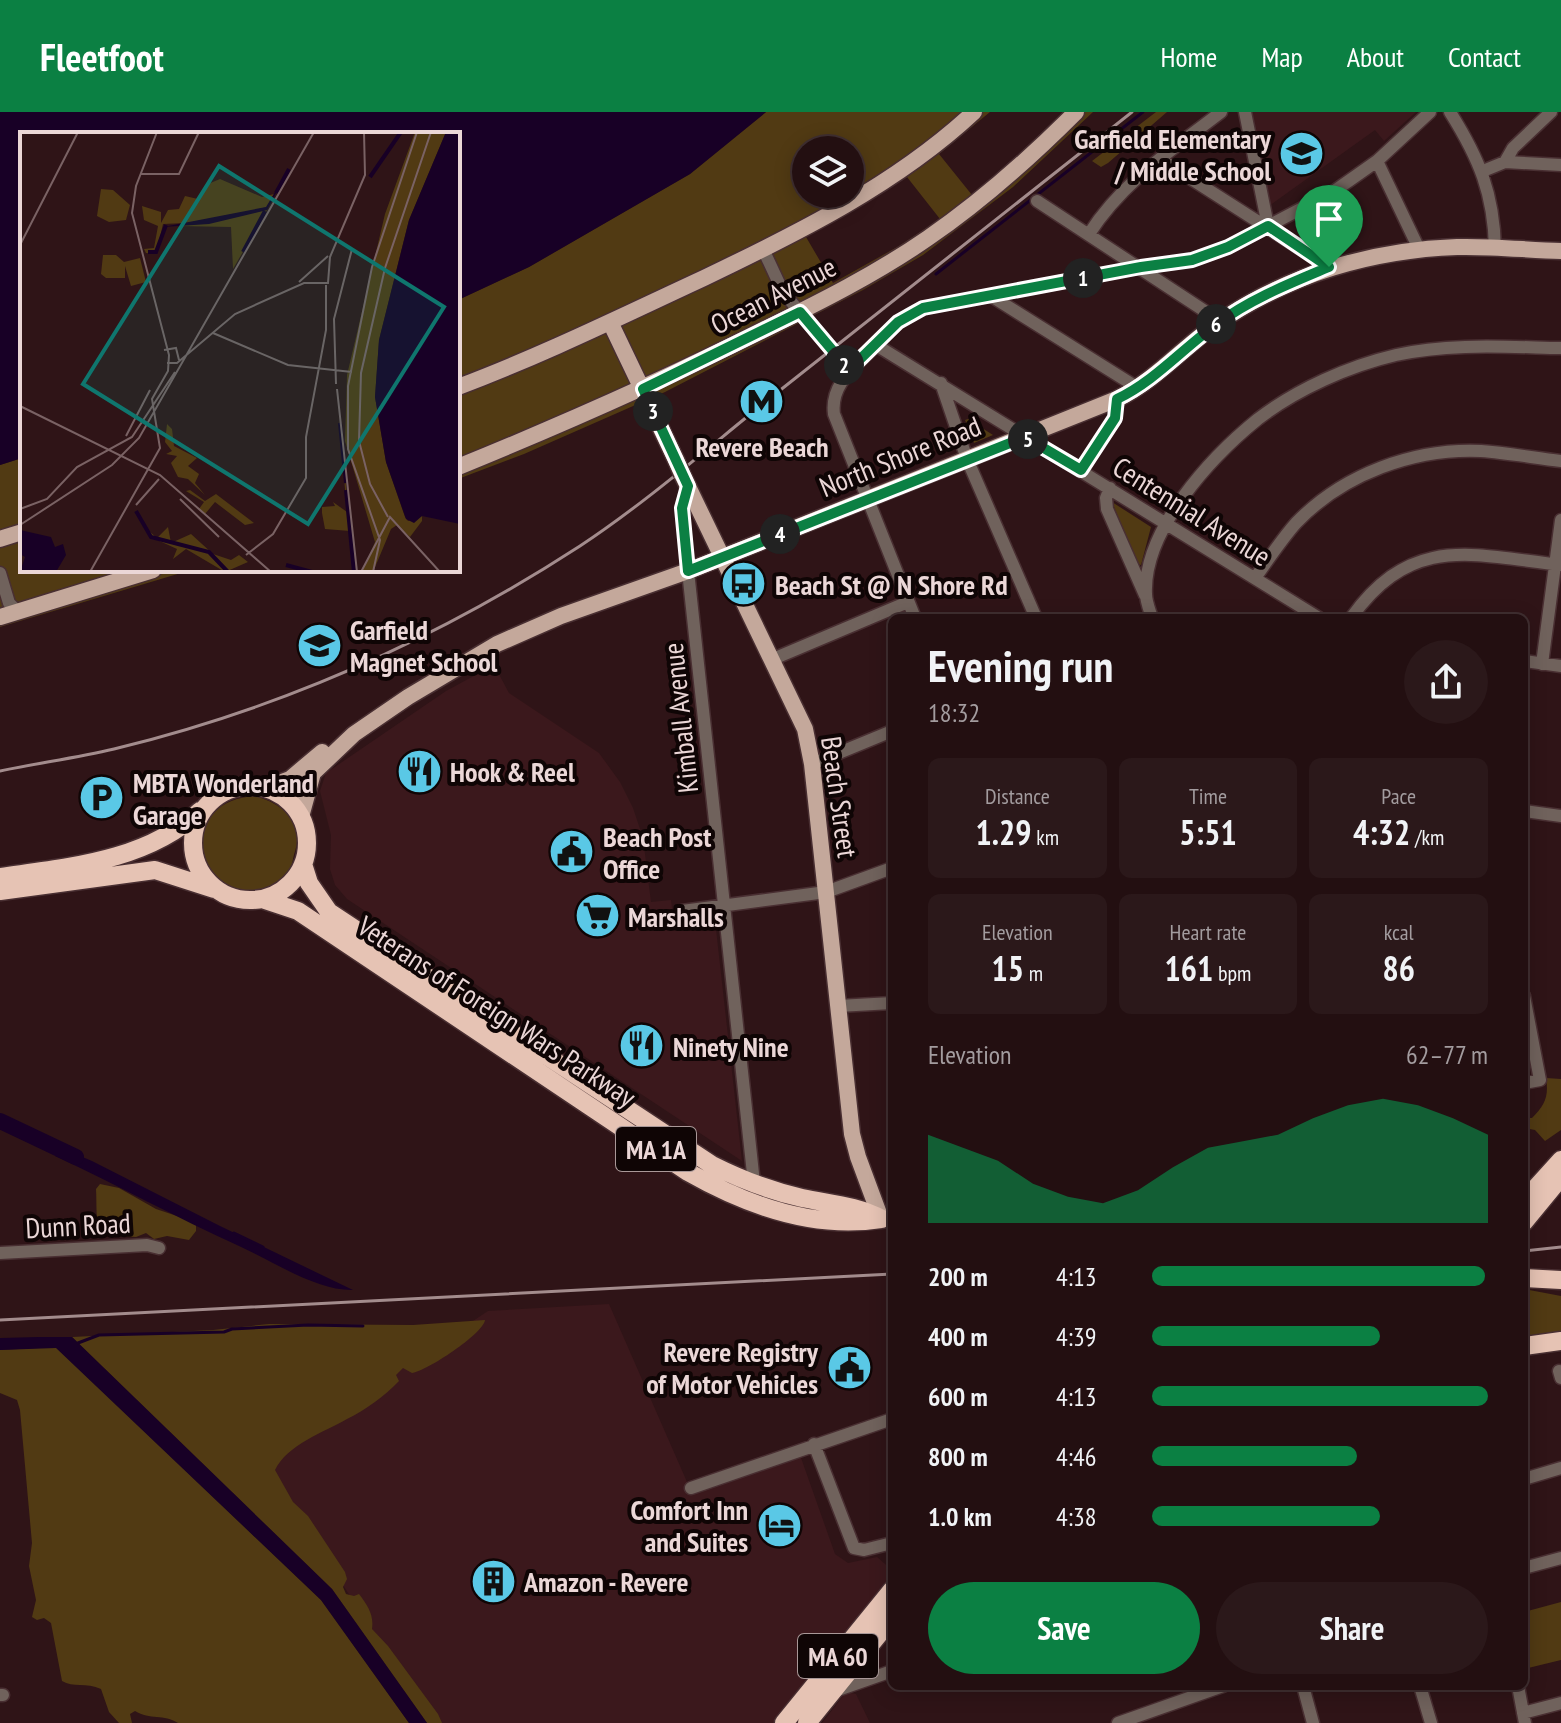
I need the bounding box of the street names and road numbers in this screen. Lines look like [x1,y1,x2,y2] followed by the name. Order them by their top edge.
[704,248,842,342] street label: Ocean Avenue
[814,407,986,505] street label: North Shore Road
[1106,448,1278,574] street label: Centennial Avenue
[654,641,706,795] street label: Kimball Avenue
[813,734,867,860] street label: Beach Street
[350,907,644,1115] street label: Veterans of Foreign Wars Parkway
[616,1127,696,1171] road number: MA 1A
[25,1204,131,1246] street label: Dunn Road
[798,1634,878,1678] road number: MA 60

